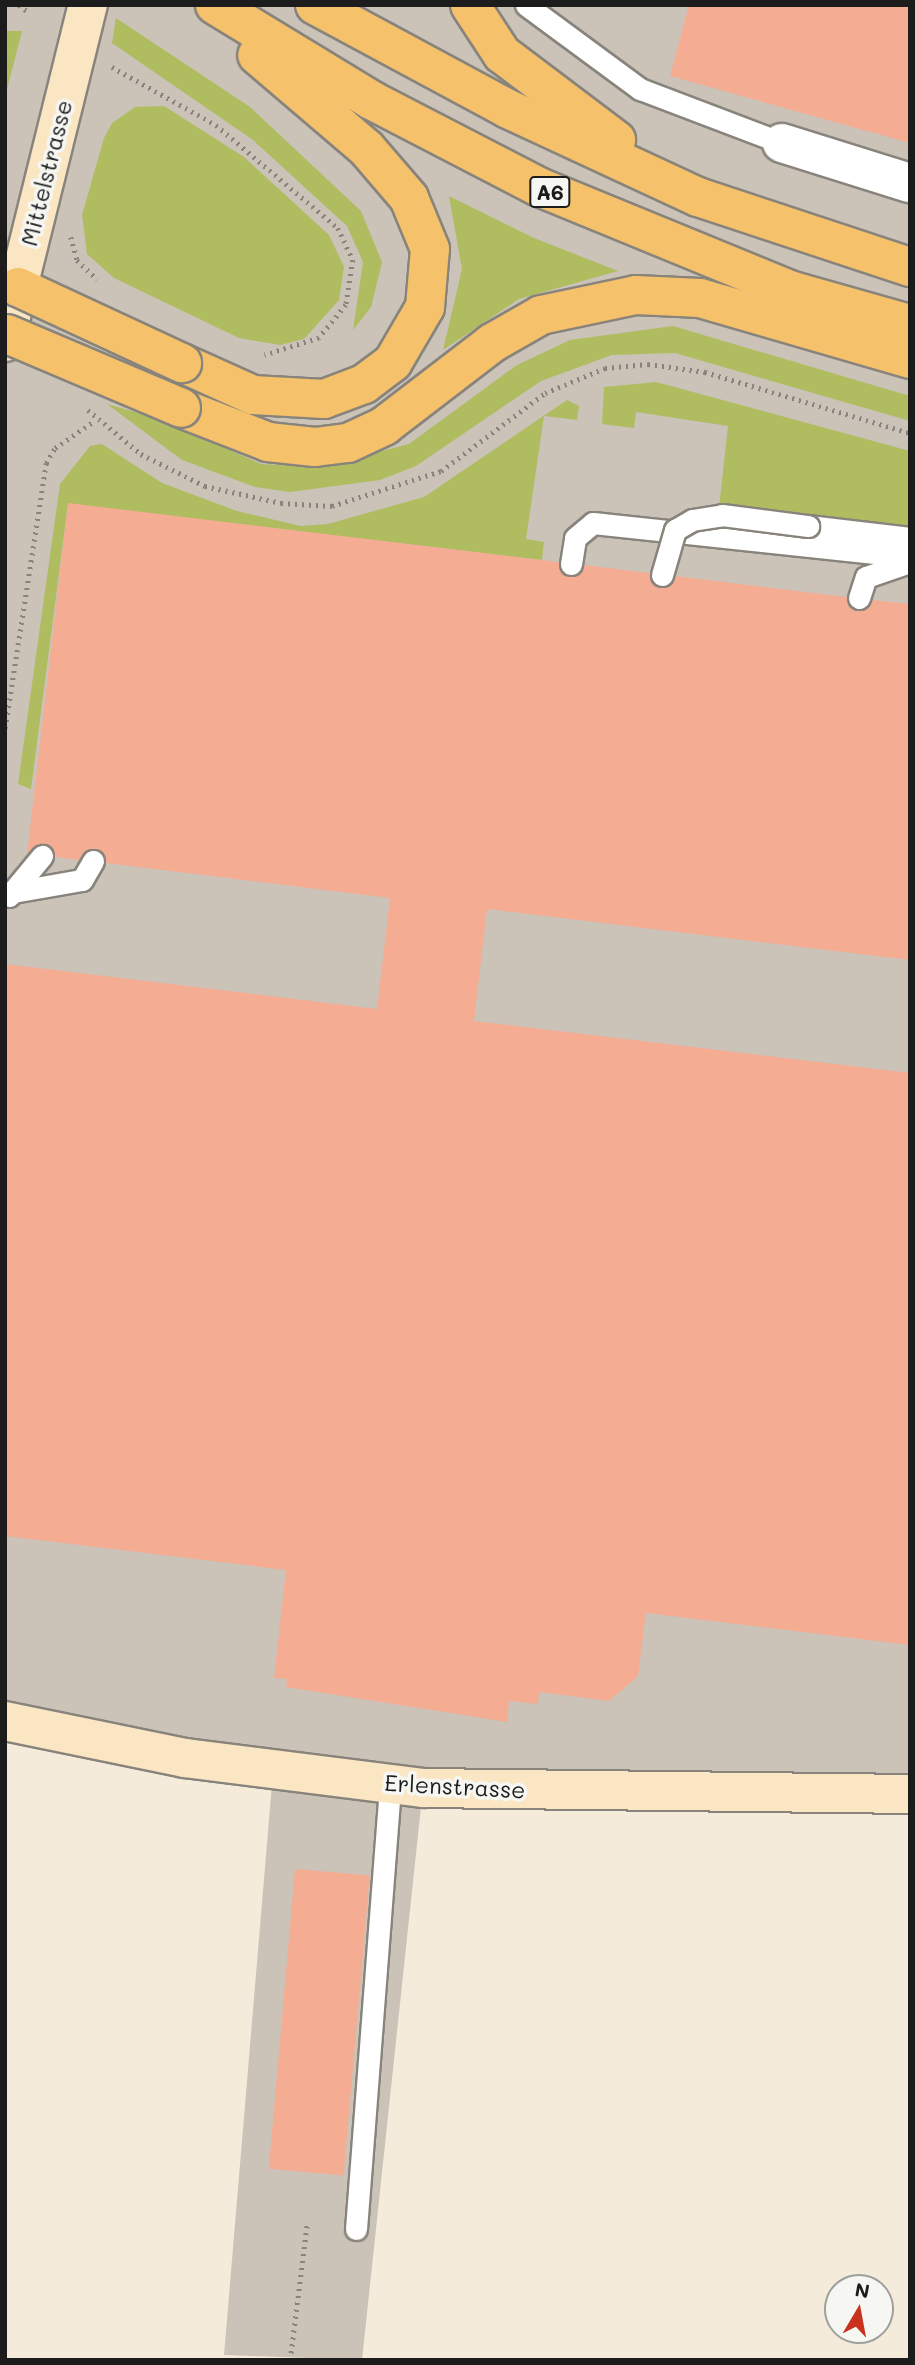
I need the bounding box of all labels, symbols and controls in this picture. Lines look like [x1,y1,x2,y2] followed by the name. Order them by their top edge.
[15,97,77,249] street label: Mittelstrasse
[529,174,571,210] road number: A6
[384,1769,526,1803] street label: Erlenstrasse
[824,2274,894,2344] north arrow
[853,2276,872,2303] text: N

